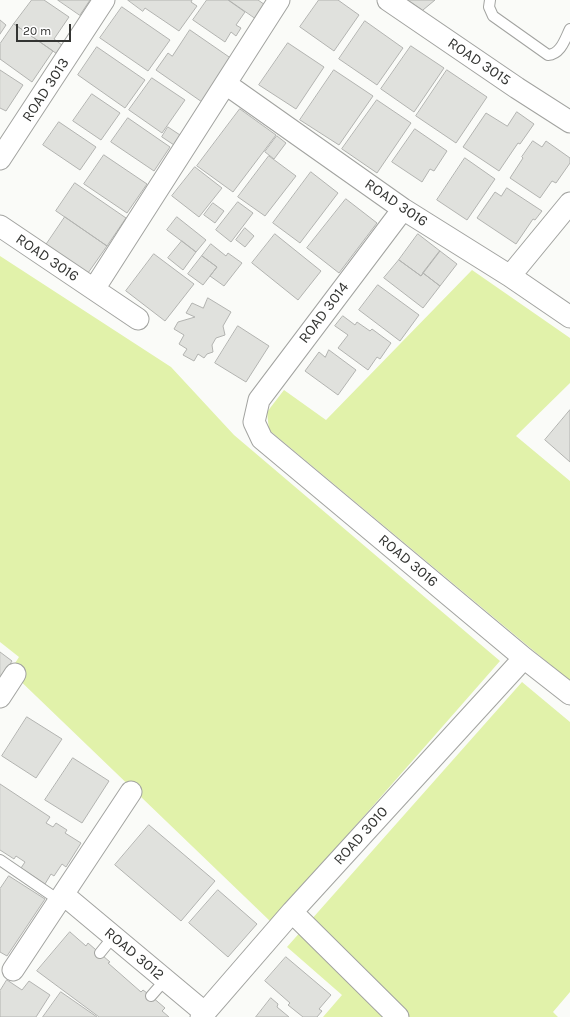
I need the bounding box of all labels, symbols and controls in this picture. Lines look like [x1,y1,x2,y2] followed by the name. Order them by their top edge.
[18,16,73,42] scale bar
[23,24,51,38] text: 20 m
[444,34,514,90] street label: ROAD 3015
[19,55,73,125] street label: ROAD 3013
[361,175,431,231] street label: ROAD 3016
[12,230,82,286] street label: ROAD 3016
[295,279,353,347] street label: ROAD 3014
[375,531,441,591] street label: ROAD 3016
[330,803,392,869] street label: ROAD 3010
[100,924,168,984] street label: ROAD 3012

